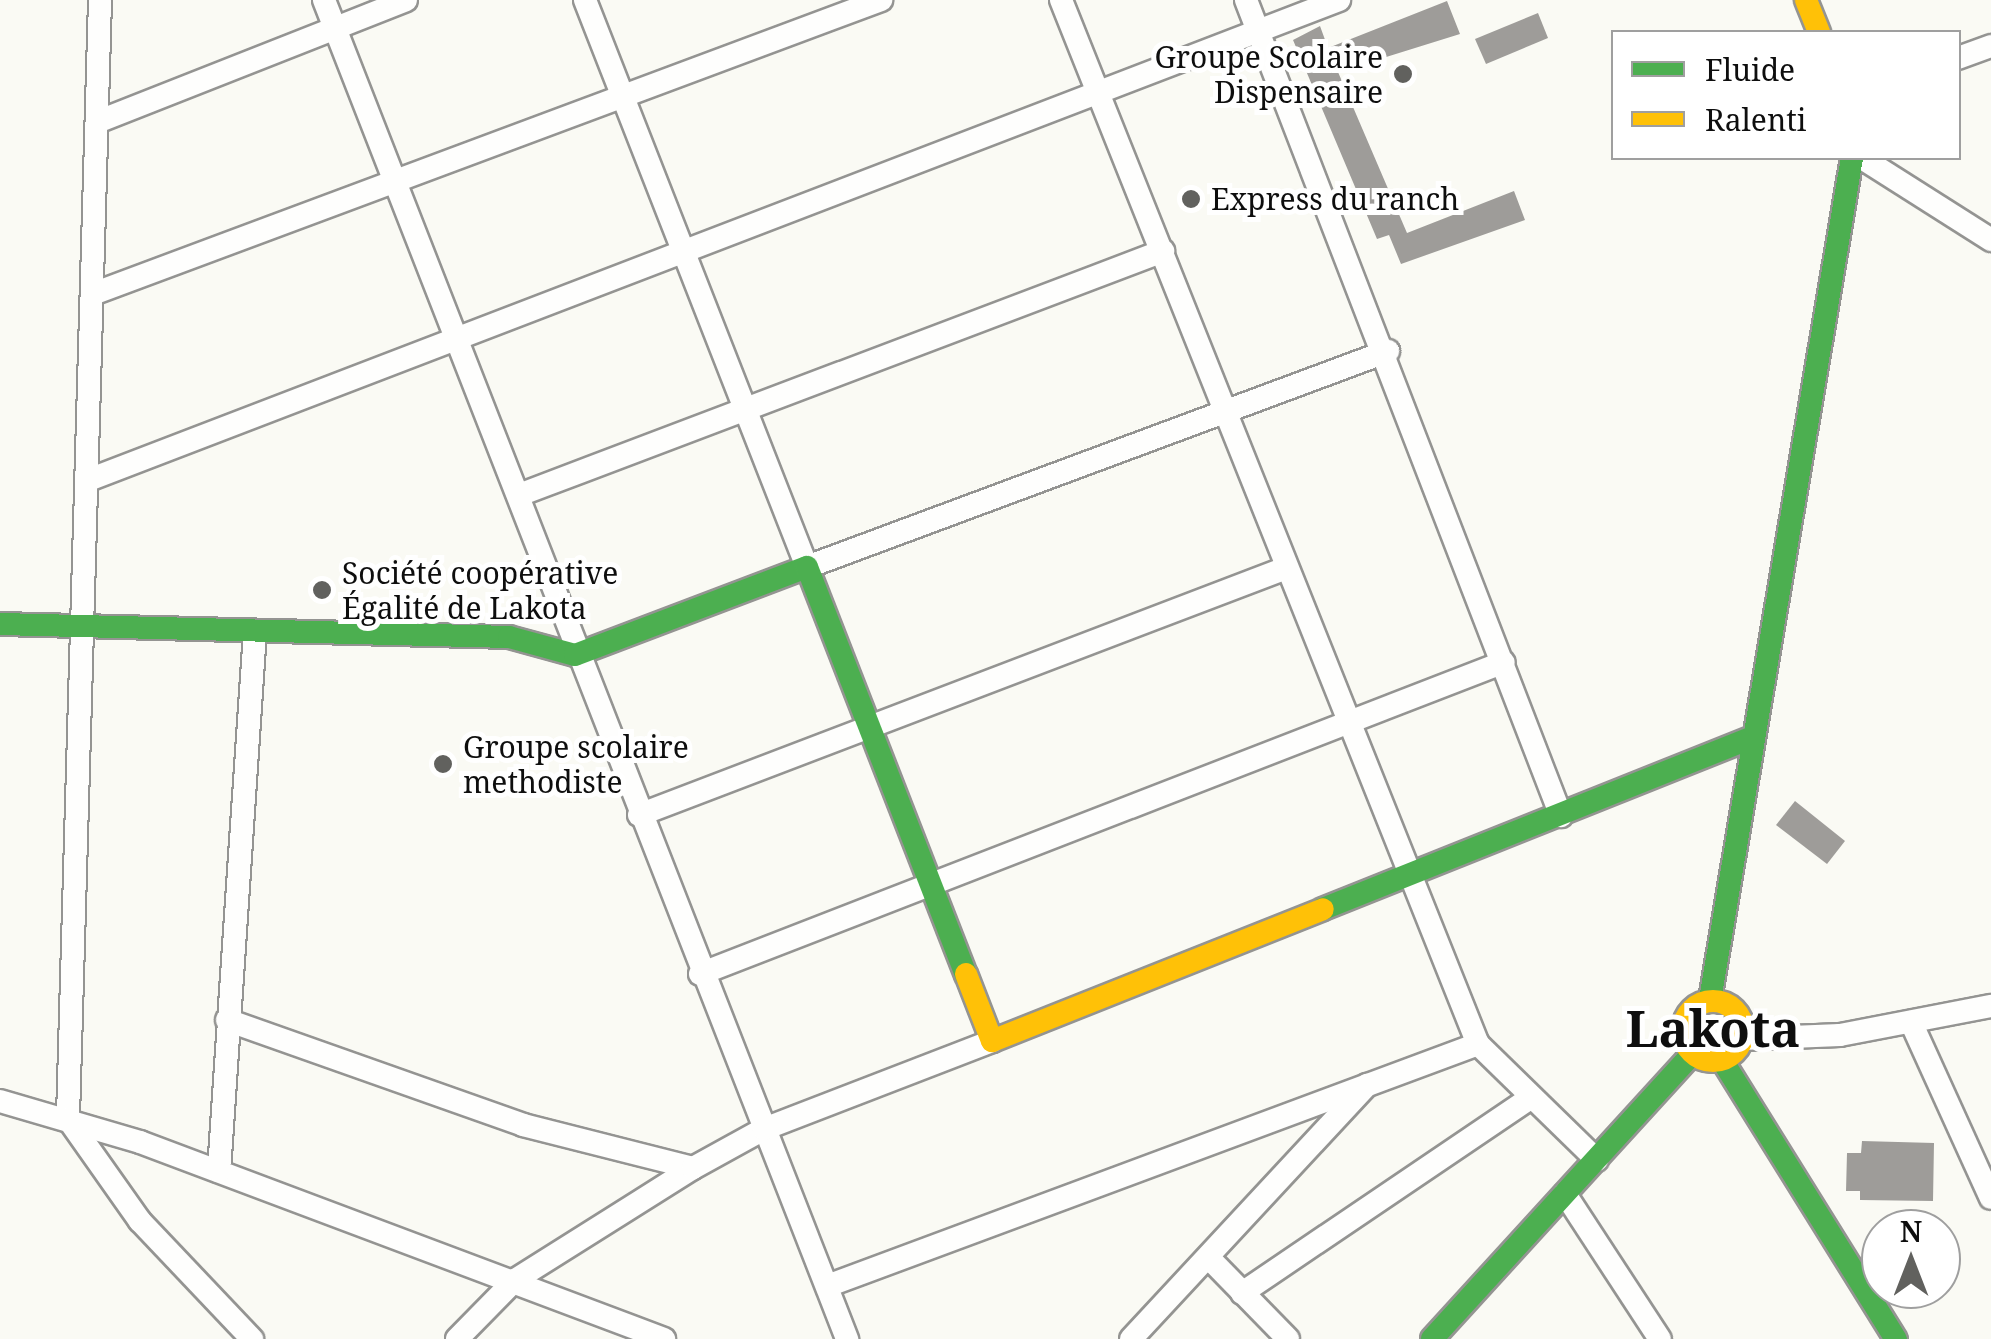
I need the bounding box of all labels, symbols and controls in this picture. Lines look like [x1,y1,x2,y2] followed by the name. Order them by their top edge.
[1611,30,1961,160] legend
[1154,39,1383,110] place label: Groupe Scolaire Dispensaire
[1705,49,1795,90] text: Fluide
[1392,63,1414,85] marker: Groupe Scolaire Dispensaire
[1705,99,1806,140] text: Ralenti
[1211,181,1459,217] place label: Express du ranch
[1180,188,1202,210] marker: Express du ranch
[342,555,618,626] place label: Société coopérative Égalité de Lakota
[311,579,333,601] marker: Société coopérative Égalité de Lakota
[463,729,689,800] place label: Groupe scolaire methodiste
[432,753,454,775] marker: Groupe scolaire methodiste
[1626,999,1800,1059] district label: Lakota
[1861,1209,1961,1309] north arrow
[1900,1212,1922,1250] text: N

